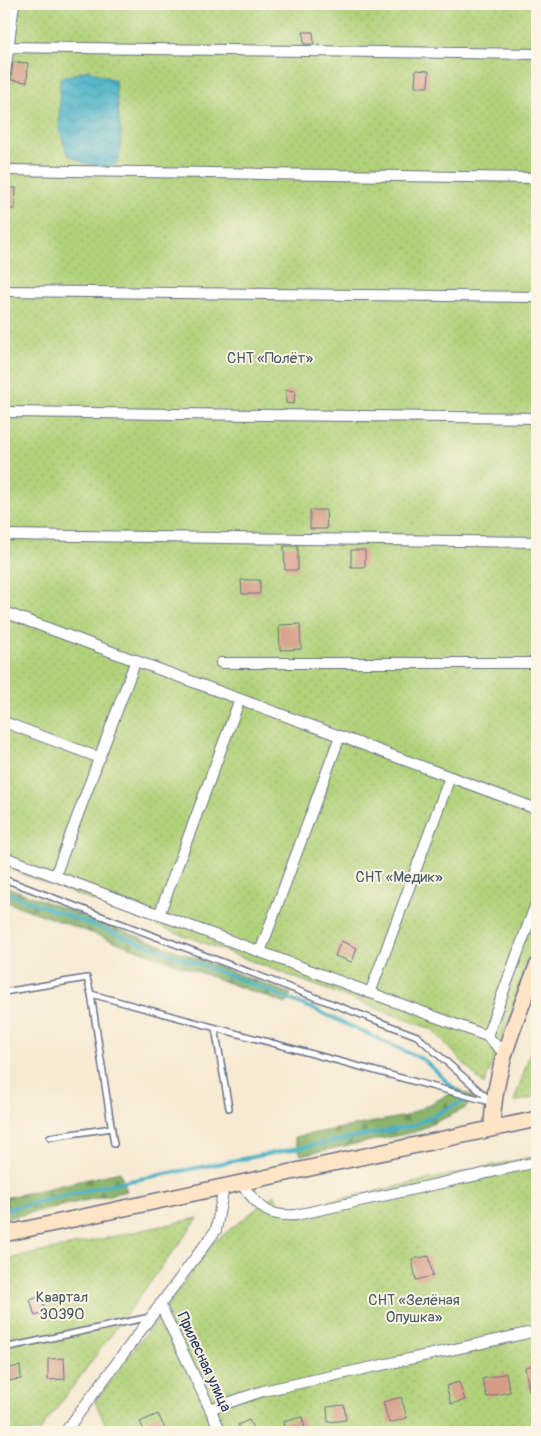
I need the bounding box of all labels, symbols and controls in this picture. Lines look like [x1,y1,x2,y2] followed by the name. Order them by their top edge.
[227,349,313,368] park label: СНТ «Полёт»
[355,868,443,887] park label: СНТ «Медик»
[36,1288,88,1324] park label: Квартал 30390
[368,1291,460,1327] park label: СНТ «Зелёная Опушка»
[173,1309,235,1415] street label: Прилесная улица

